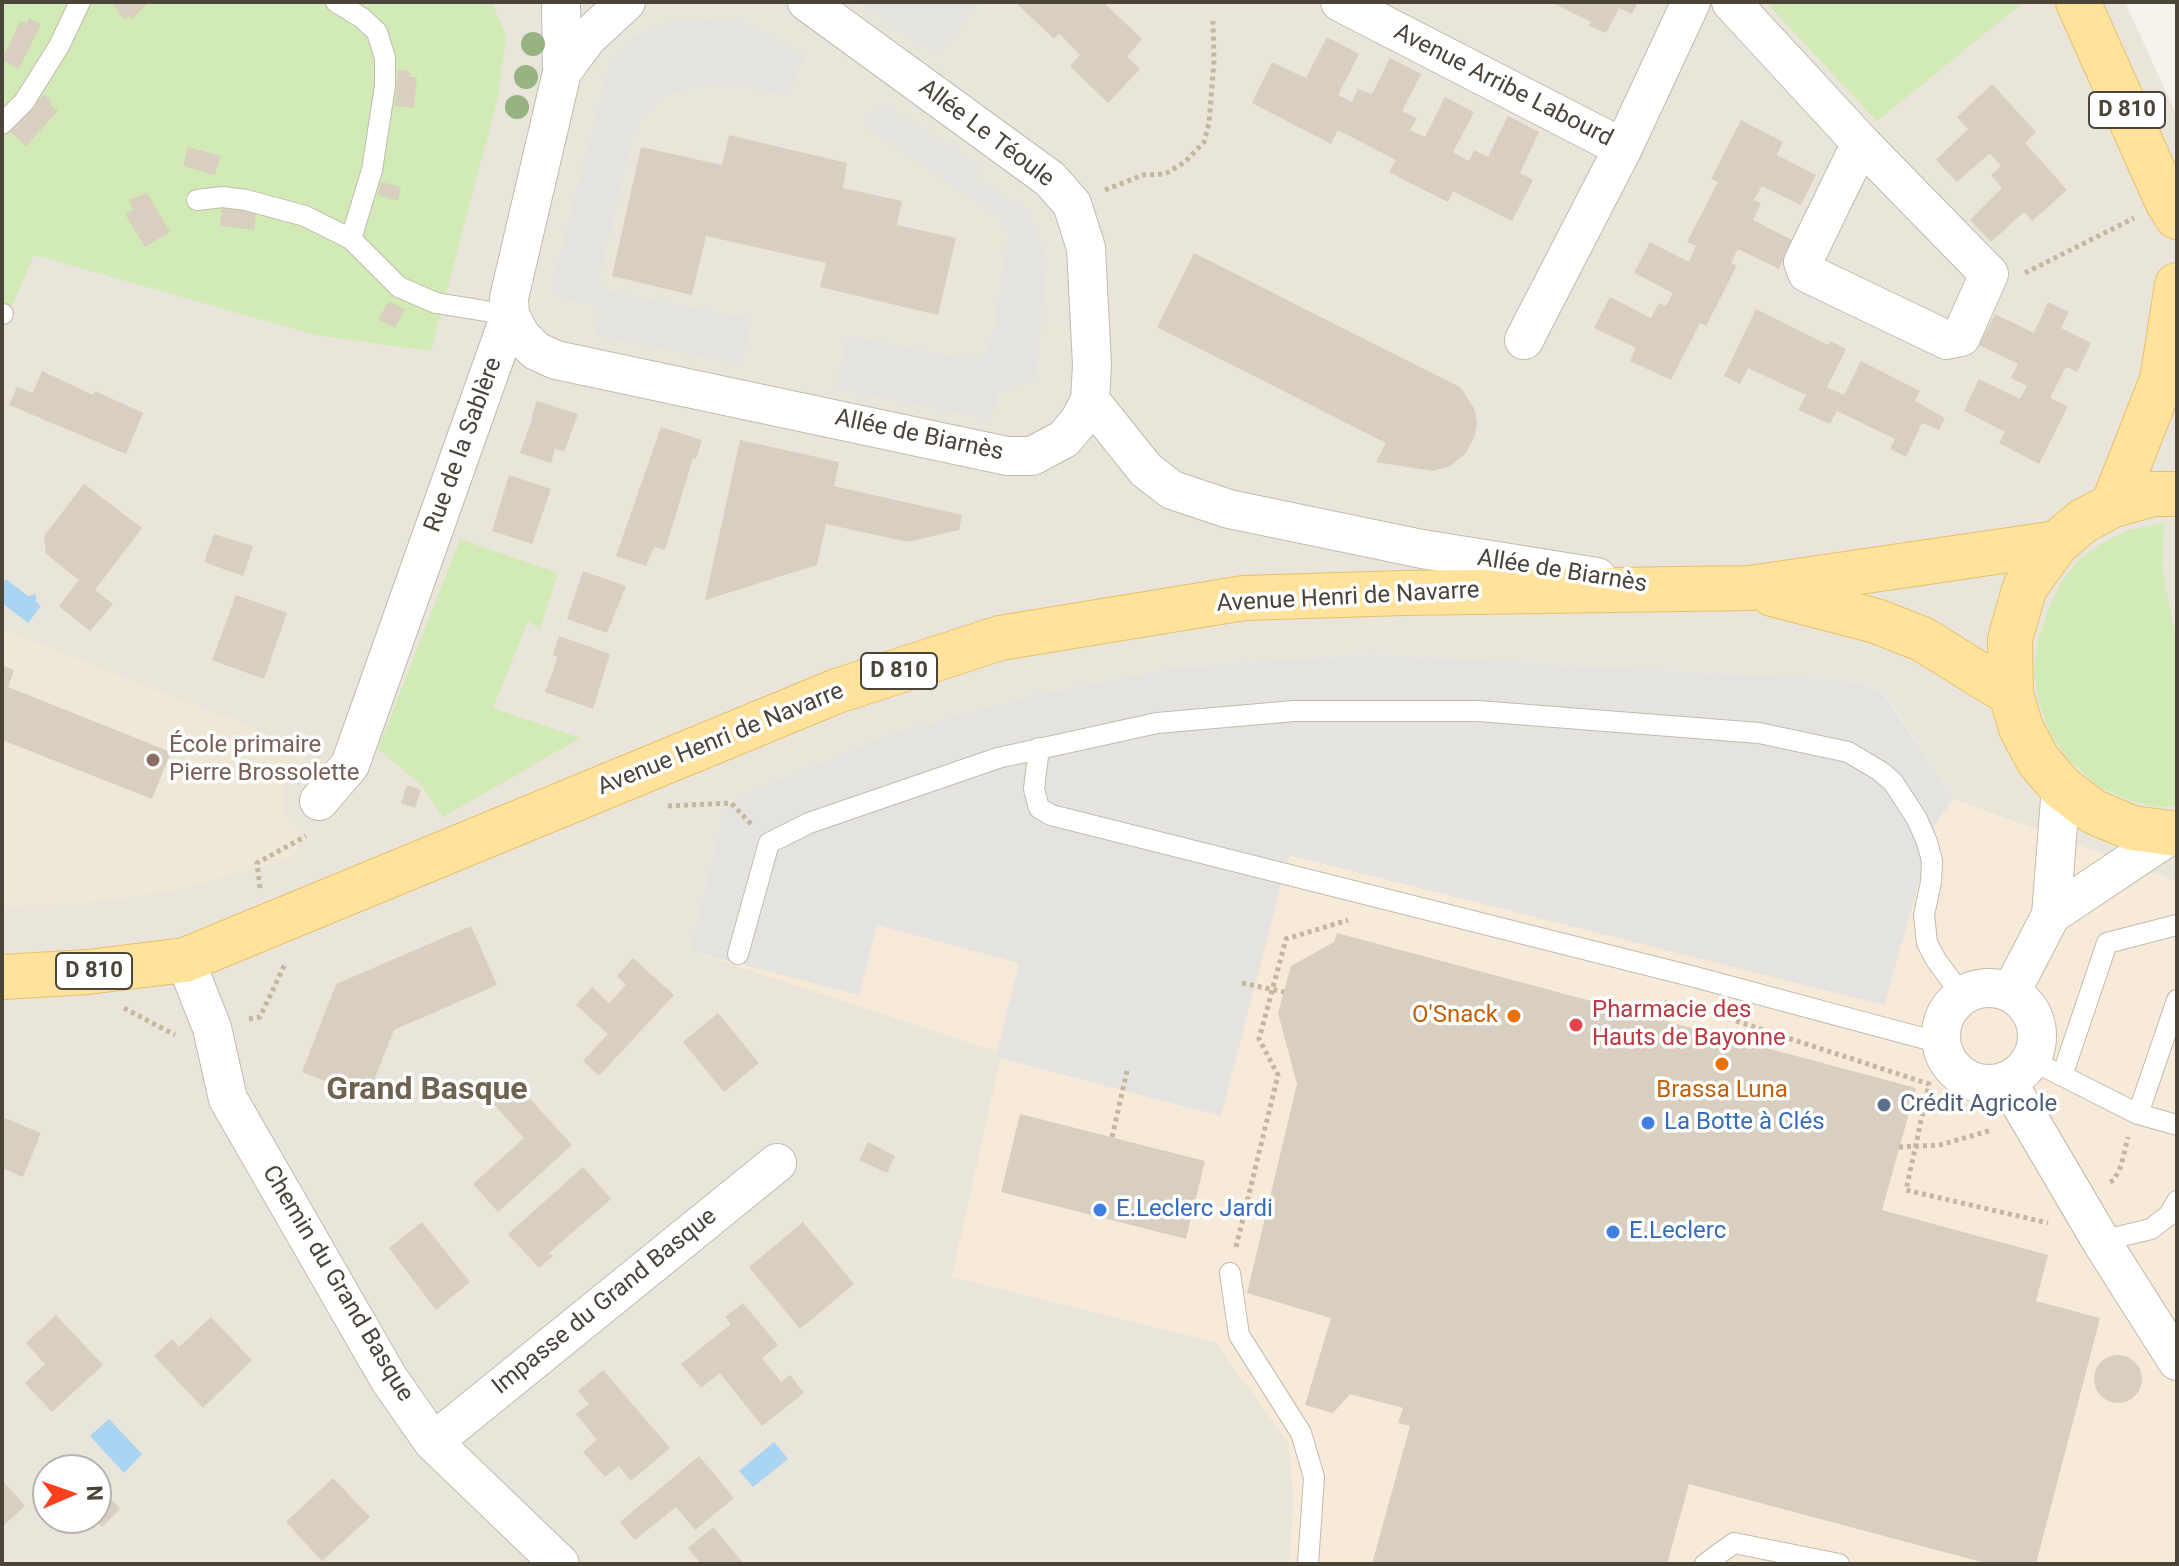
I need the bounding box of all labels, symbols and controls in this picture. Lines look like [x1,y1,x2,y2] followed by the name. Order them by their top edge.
[1389,18,1617,154] street label: Avenue Arribe Labourd
[913,74,1059,194] street label: Allée Le Téoule
[2089,92,2165,128] road number: D 810
[419,354,509,536] street label: Rue de la Sablère
[832,404,1006,468] street label: Allée de Biarnès
[1475,544,1649,600] street label: Allée de Biarnès
[1216,577,1480,619] street label: Avenue Henri de Navarre
[861,653,937,689] road number: D 810
[594,677,848,803] street label: Avenue Henri de Navarre
[169,732,359,788] place label: École primaire Pierre Brossolette
[144,751,162,769] marker: École primaire Pierre Brossolette
[56,953,132,989] road number: D 810
[1592,997,1786,1053] place label: Pharmacie des Hauts de Bayonne
[1412,1002,1498,1030] place label: O'Snack
[1505,1007,1523,1025] marker: O'Snack
[1567,1016,1585,1034] marker: Pharmacie des Hauts de Bayonne
[1713,1055,1731,1073] marker: Brassa Luna
[326,1072,528,1110] district label: Grand Basque
[1656,1077,1788,1105] place label: Brassa Luna
[1900,1091,2057,1119] place label: Crédit Agricole
[1875,1096,1893,1114] marker: Crédit Agricole
[1664,1109,1825,1137] place label: La Botte à Clés
[1639,1114,1657,1132] marker: La Botte à Clés
[255,1161,419,1407] street label: Chemin du Grand Basque
[1116,1196,1273,1224] place label: E.Leclerc Jardi
[1091,1201,1109,1219] marker: E.Leclerc Jardi
[487,1203,723,1401] street label: Impasse du Grand Basque
[1629,1218,1726,1246] place label: E.Leclerc
[1604,1223,1622,1241] marker: E.Leclerc
[32,1454,112,1534] north arrow
[82,1485,107,1501] text: N

